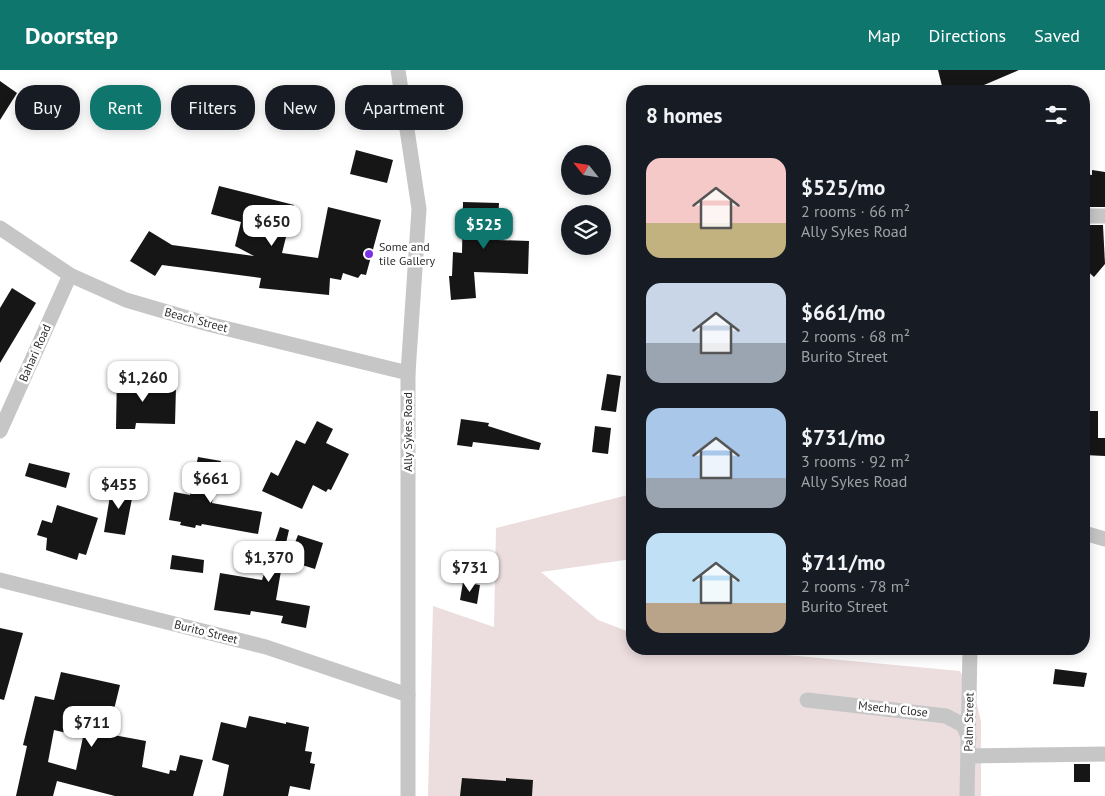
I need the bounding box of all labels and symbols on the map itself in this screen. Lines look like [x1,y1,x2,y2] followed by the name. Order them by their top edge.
[561,145,611,195] north arrow
[242,204,302,247] pin: $650
[454,208,514,250] pin: $525
[379,239,436,268] place label: Some and tile Gallery
[363,248,375,260] marker: Some and tile Gallery
[163,304,229,335] street label: Beach Street
[15,322,54,384] street label: Bahari Road
[102,360,184,403] pin: $1,260
[400,392,415,472] street label: Ally Sykes Road
[181,462,241,504] pin: $661
[89,468,149,510] pin: $455
[228,540,310,583] pin: $1,370
[440,550,500,593] pin: $731
[173,616,239,647] street label: Burito Street
[960,692,977,752] street label: Palm Street
[857,697,929,720] street label: Msechu Close
[62,706,122,748] pin: $711

